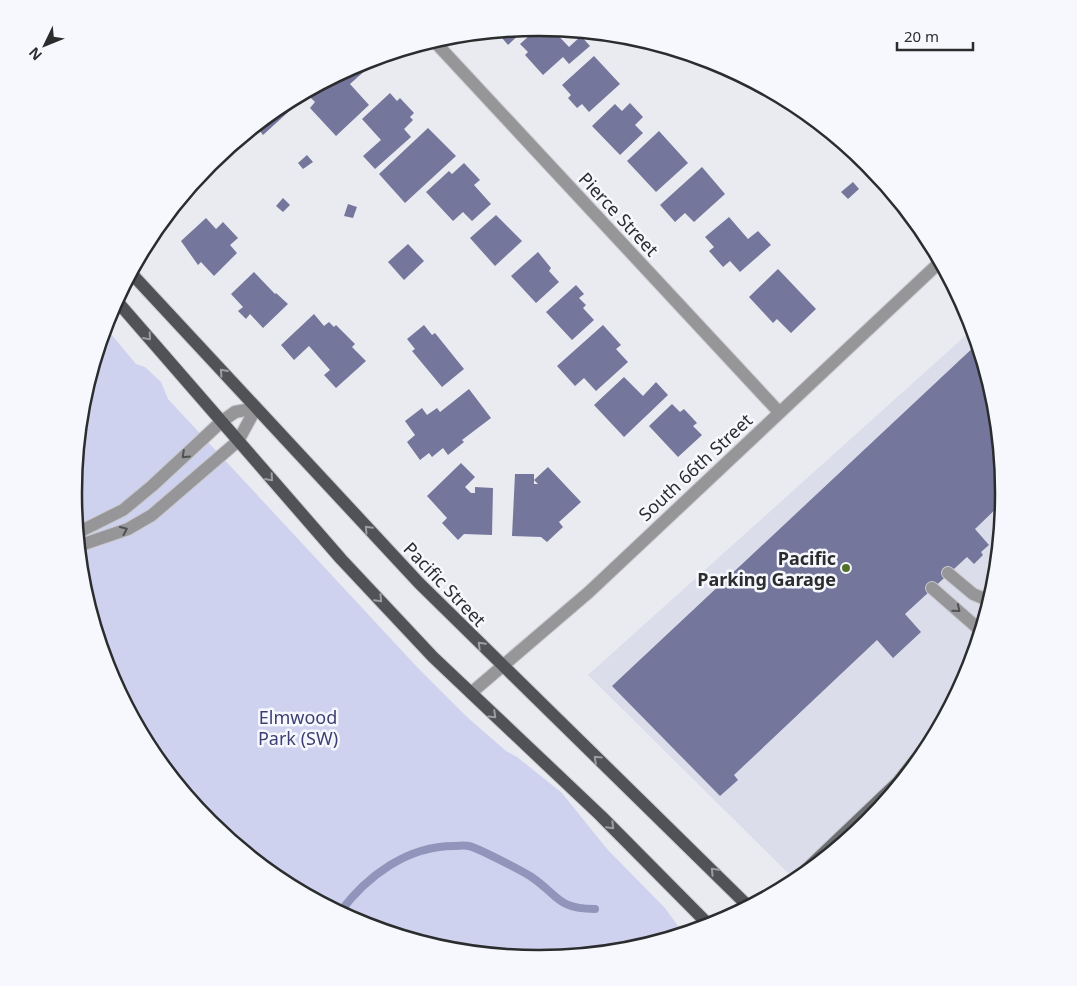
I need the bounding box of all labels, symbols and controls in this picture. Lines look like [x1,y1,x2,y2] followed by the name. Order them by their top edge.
[20,20,70,70] north arrow
[897,20,973,52] scale bar
[904,26,939,46] text: 20 m
[24,44,46,65] text: N
[574,167,664,261] street label: Pierce Street
[142,331,151,340] one-way arrow
[220,369,229,378] one-way arrow
[633,408,757,526] street label: South 66th Street
[182,449,191,458] one-way arrow
[264,473,273,482] one-way arrow
[119,525,128,536] one-way arrow
[365,525,374,534] one-way arrow
[399,537,492,632] street label: Pacific Street
[697,546,836,591] place label: Pacific Parking Garage
[840,562,852,574] marker: Pacific Parking Garage
[373,593,382,602] one-way arrow
[951,603,960,611] one-way arrow
[477,642,486,651] one-way arrow
[258,705,338,750] park label: Elmwood Park (SW)
[487,709,496,718] one-way arrow
[594,756,603,765] one-way arrow
[605,820,614,829] one-way arrow
[711,868,720,877] one-way arrow

